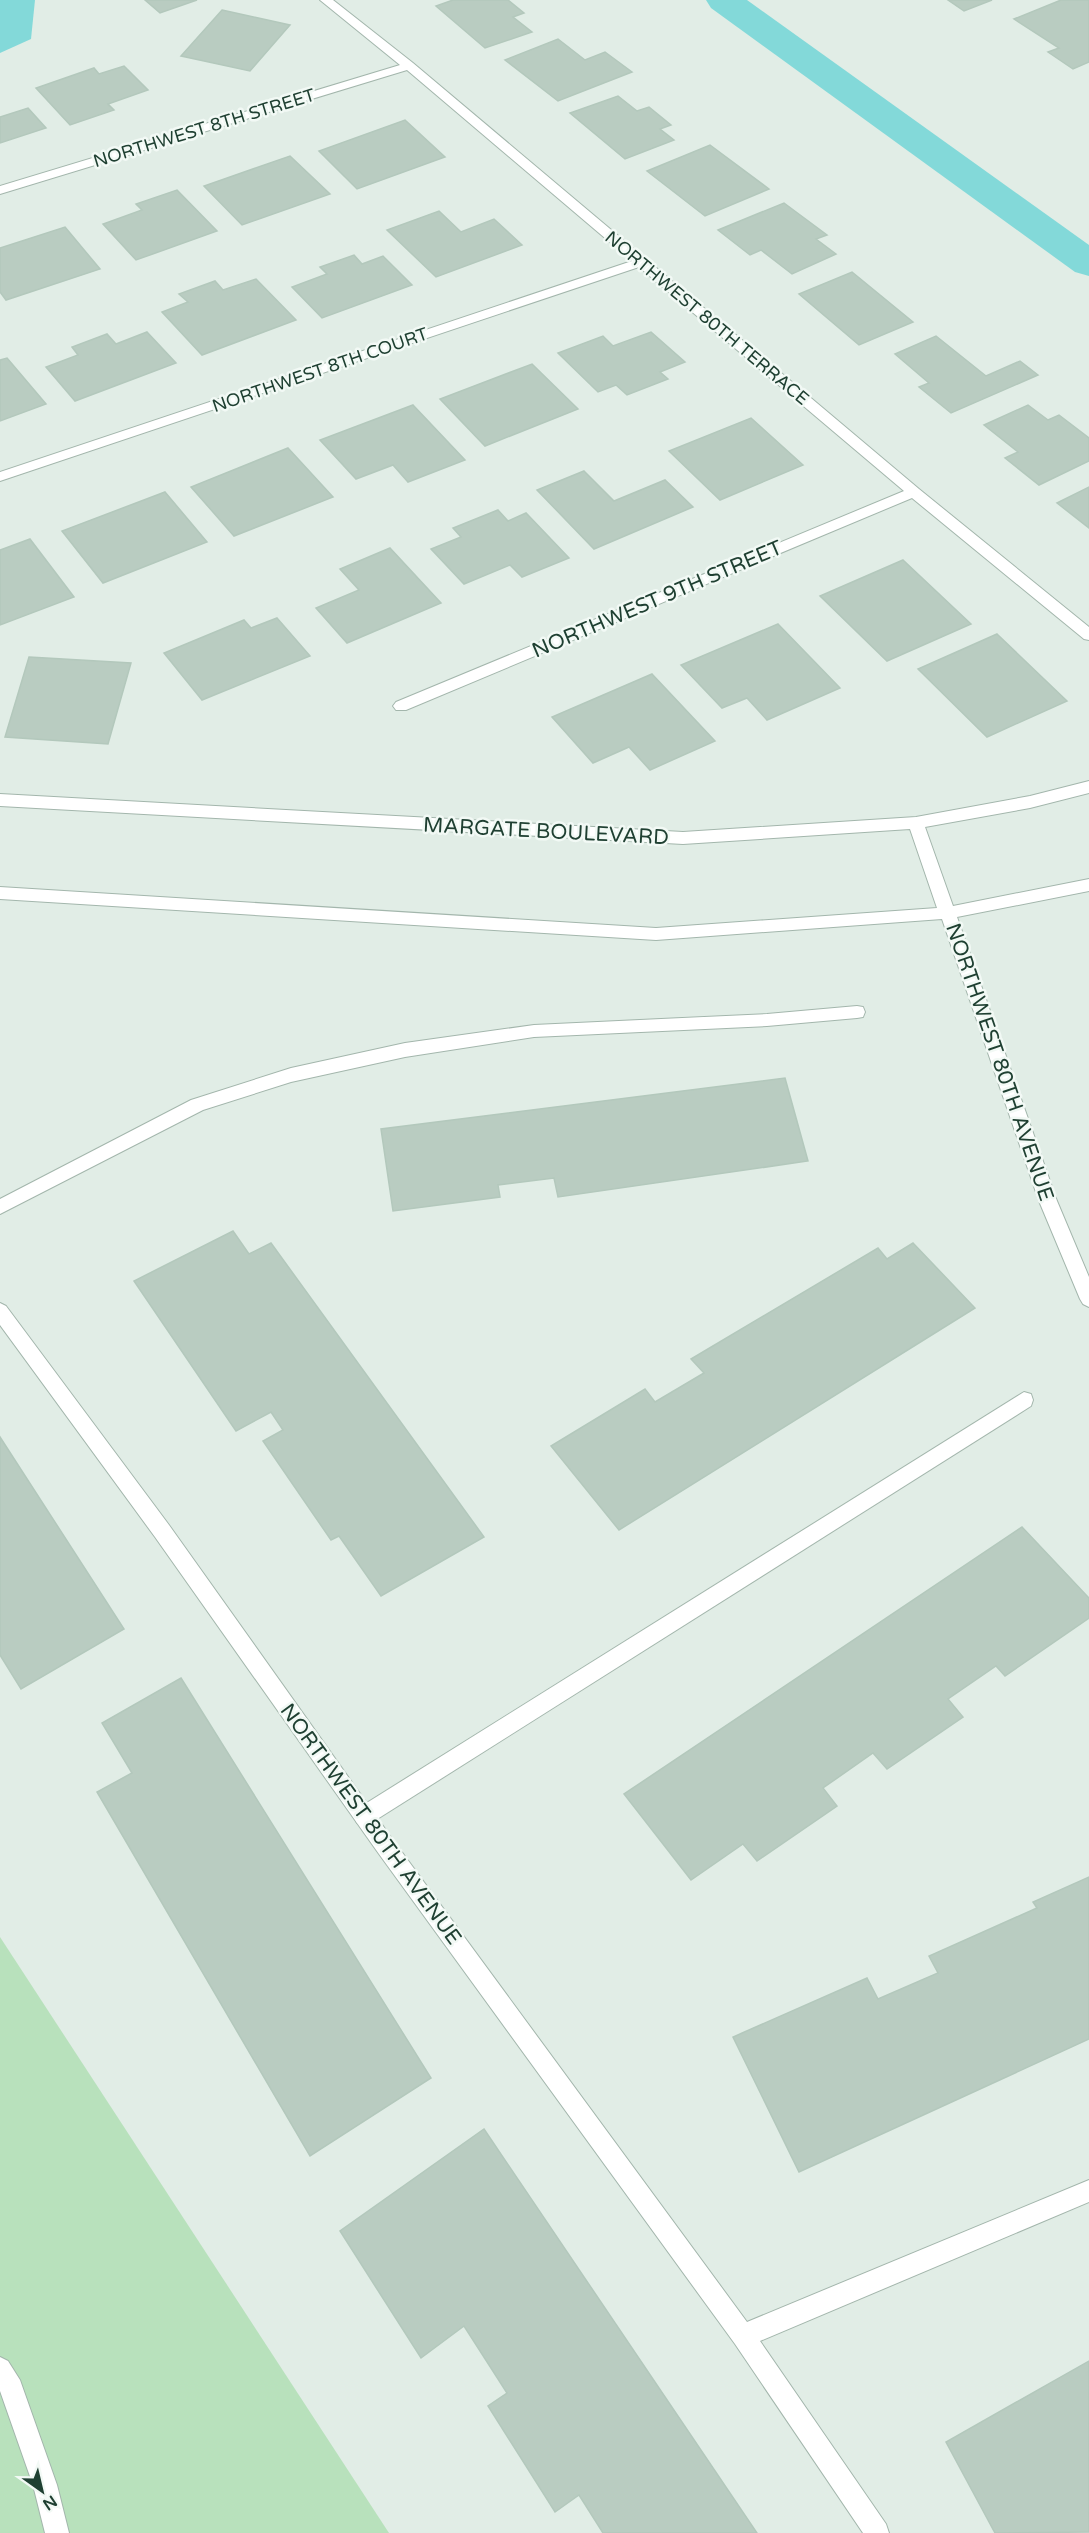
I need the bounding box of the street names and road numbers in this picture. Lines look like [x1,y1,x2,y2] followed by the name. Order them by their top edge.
[90,84,318,172] street label: NORTHWEST 8TH STREET
[601,226,813,410] street label: NORTHWEST 80TH TERRACE
[209,323,431,417] street label: NORTHWEST 8TH COURT
[528,535,786,664] street label: NORTHWEST 9TH STREET
[423,813,669,850] street label: MARGATE BOULEVARD
[940,920,1059,1204] street label: NORTHWEST 80TH AVENUE
[275,1699,467,1950] street label: NORTHWEST 80TH AVENUE

